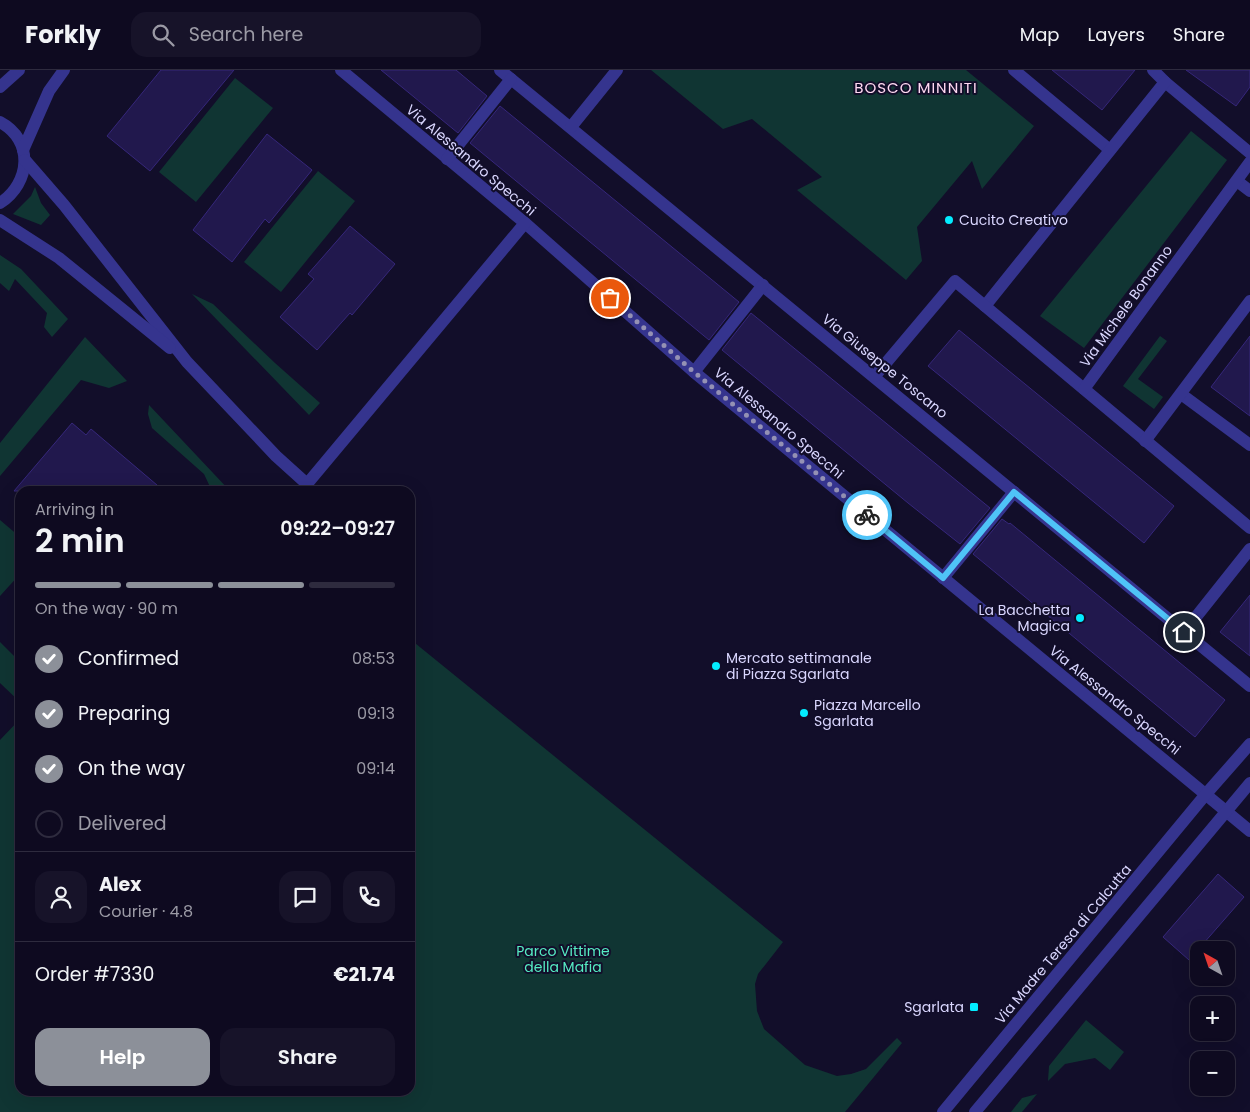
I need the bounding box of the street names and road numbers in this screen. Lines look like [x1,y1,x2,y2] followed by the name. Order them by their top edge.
[402,100,540,220] street label: Via Alessandro Specchi
[1075,241,1177,371] street label: Via Michele Bonanno
[818,309,952,423] street label: Via Giuseppe Toscano
[710,363,848,483] street label: Via Alessandro Specchi
[1045,641,1185,759] street label: Via Alessandro Specchi
[990,860,1136,1028] street label: Via Madre Teresa di Calcutta

